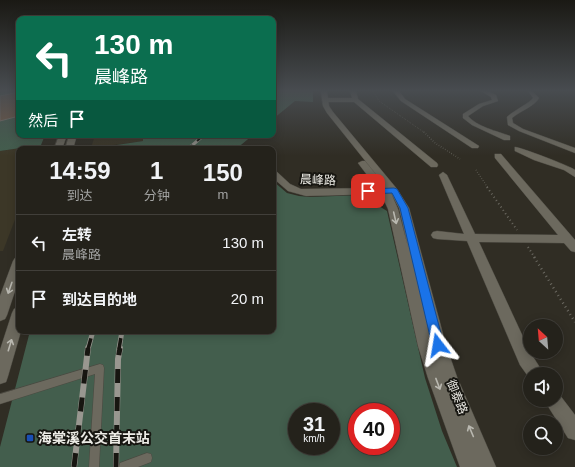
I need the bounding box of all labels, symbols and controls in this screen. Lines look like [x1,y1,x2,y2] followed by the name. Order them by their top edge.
[94,29,173,60] text: 130 m
[28,32,80,84] icon: left
[94,67,148,87] text: 晨峰路
[66,108,88,130] icon: arrive
[28,112,58,129] text: 然后
[49,157,111,184] text: 14:59
[150,157,163,184] text: 1
[203,159,243,186] text: 150
[300,172,336,188] street label: 晨峰路
[351,174,385,208] pin
[357,180,379,202] icon: arrive
[217,187,228,202] text: m
[67,188,93,203] text: 到达
[144,188,170,203] text: 分钟
[392,211,399,224] one-way arrow
[62,226,92,243] text: 左转
[28,232,50,254] icon: left
[222,234,264,251] text: 130 m
[62,247,101,262] text: 晨峰路
[5,282,13,294] one-way arrow
[28,288,50,310] icon: arrive
[231,290,264,307] text: 20 m
[62,291,137,308] text: 到达目的地
[523,319,563,359] north arrow
[523,319,563,455] map controls
[417,324,459,366] position arrow
[6,339,14,351] one-way arrow
[523,367,563,407] button: sound
[434,378,442,390] one-way arrow
[444,378,470,416] street label: 御泰路
[348,403,400,455] speed limit sign: 40
[303,413,325,435] text: 31
[523,415,563,455] button: search
[467,426,474,438] one-way arrow
[38,430,150,446] place label: 海棠溪公交首末站
[25,433,35,443] marker: 海棠溪公交首末站
[303,433,325,444] text: km/h

